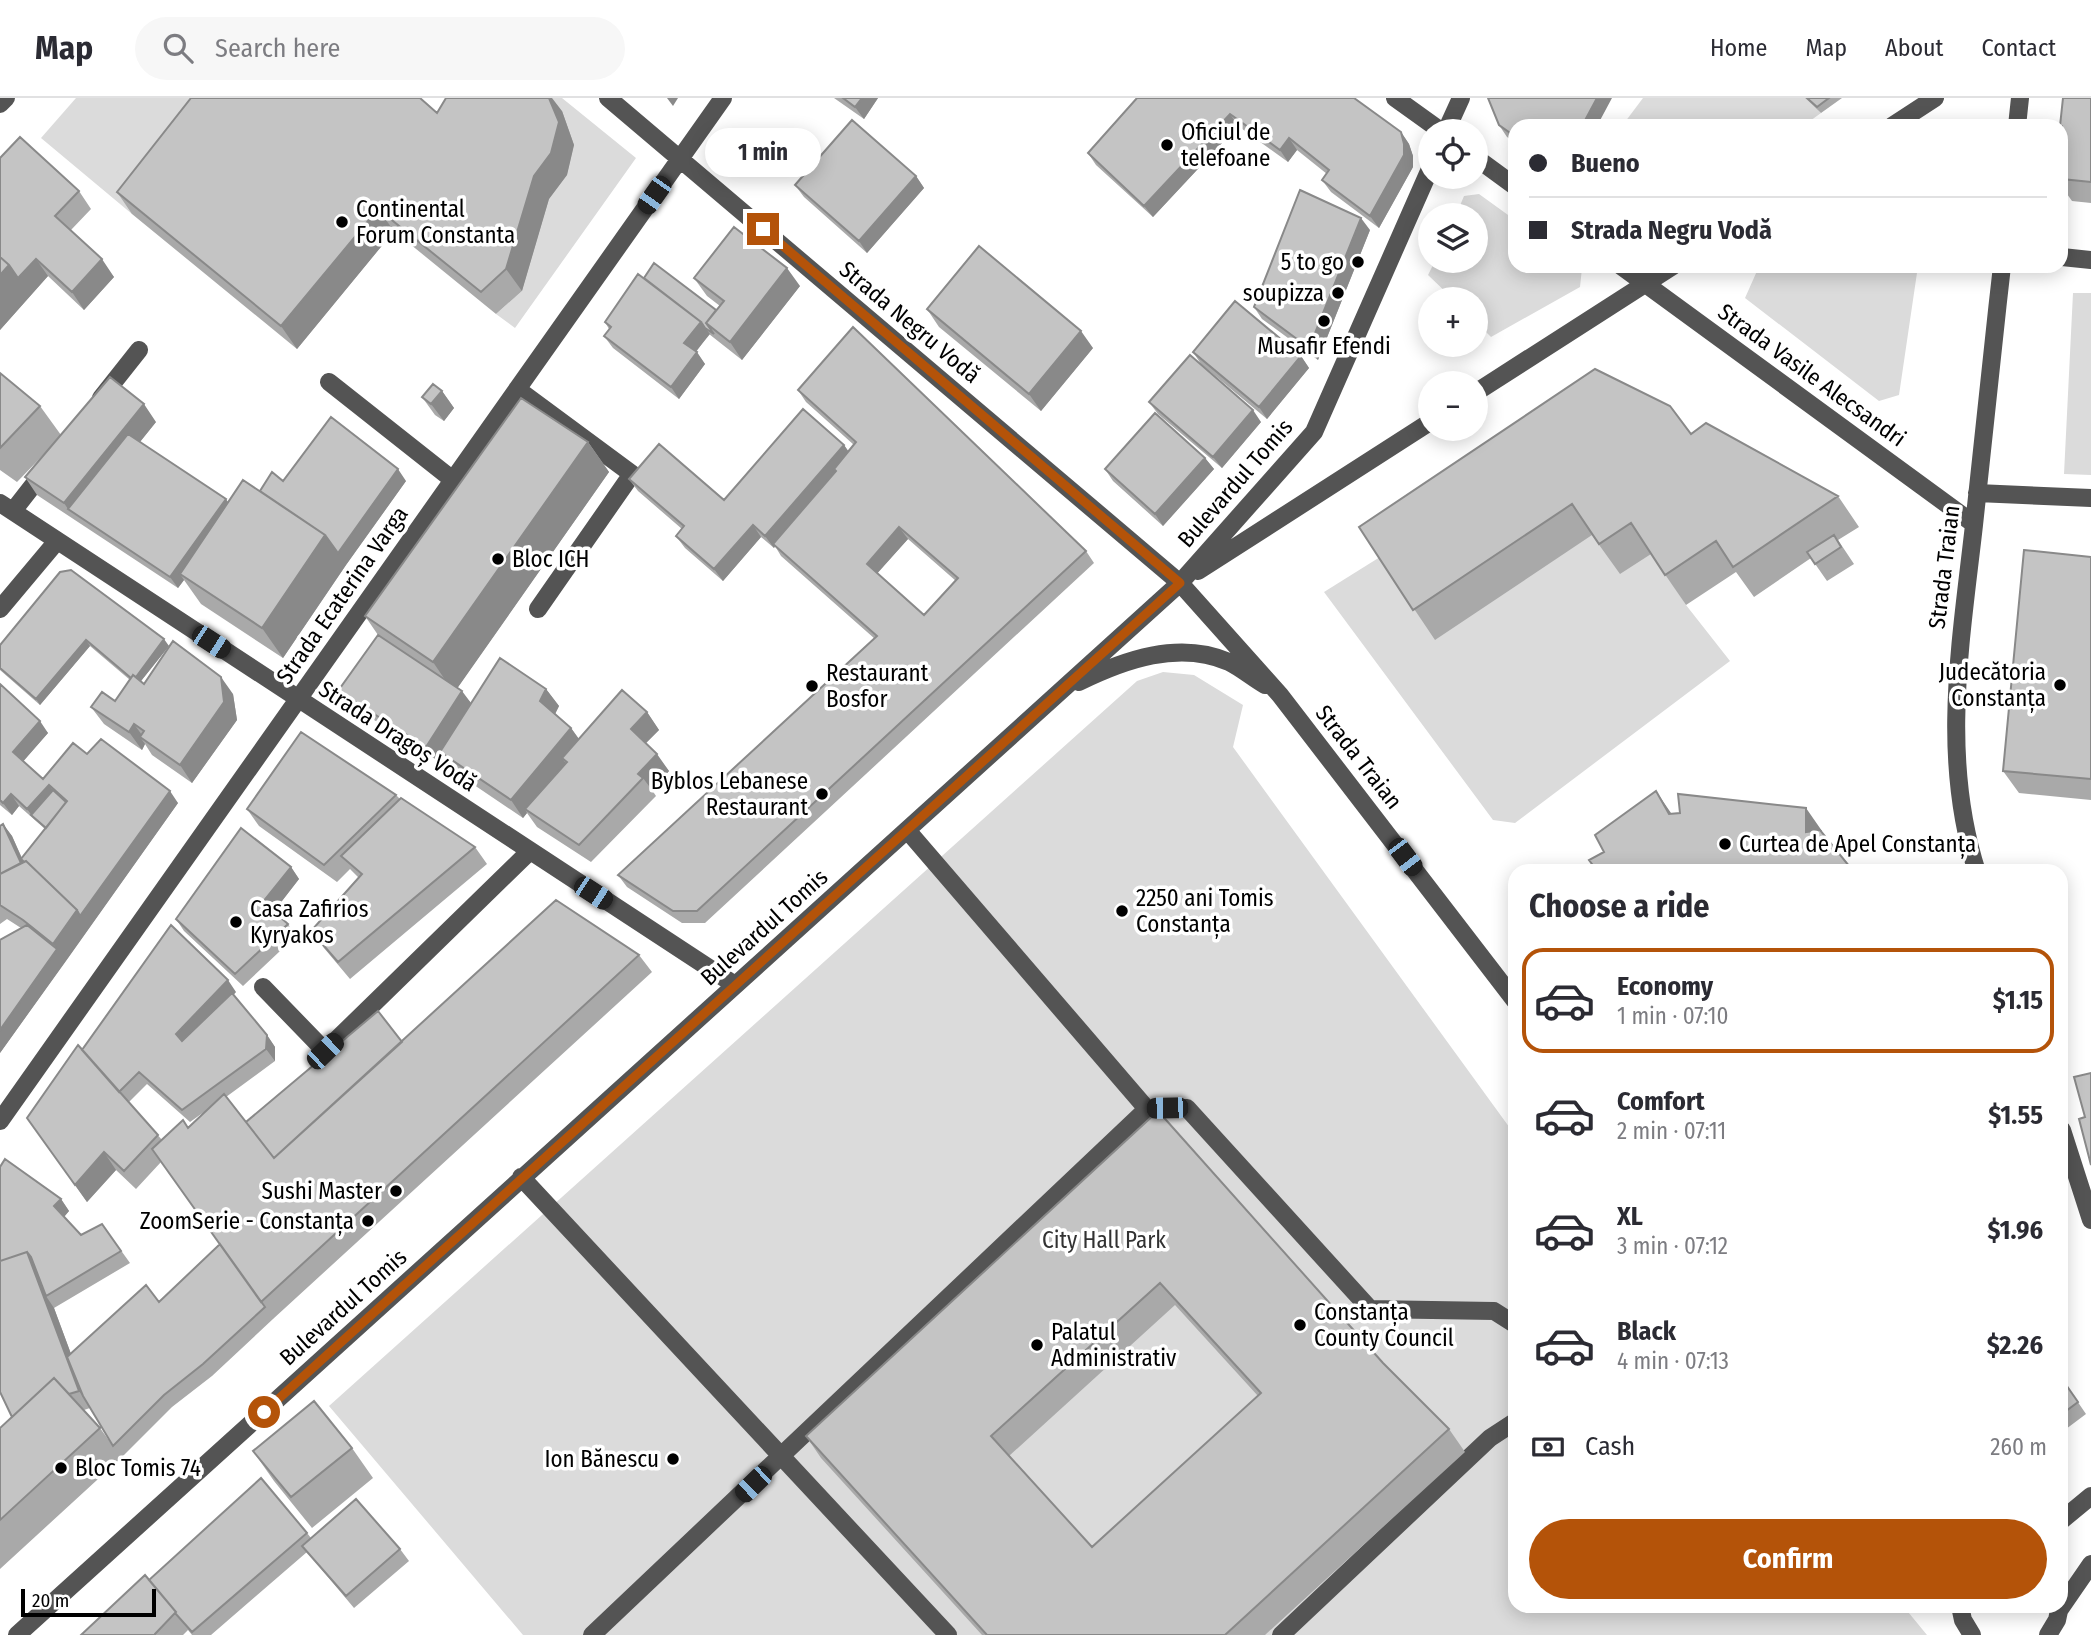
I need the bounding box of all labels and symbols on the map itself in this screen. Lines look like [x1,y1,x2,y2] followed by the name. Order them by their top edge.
[1181,118,1270,172] place label: Oficiul de telefoane
[705,128,821,176] callout: 1 min
[1159,137,1175,153] marker: Oficiul de telefoane
[634,172,675,218] car
[356,195,515,249] place label: Continental Forum Constanta
[747,213,779,245] route end
[334,214,350,230] marker: Continental Forum Constanta
[1281,248,1344,276] place label: 5 to go
[1350,254,1366,270] marker: 5 to go
[834,255,986,389] street label: Strada Negru Vodă
[1243,279,1324,307] place label: soupizza
[1330,285,1346,301] marker: soupizza
[1713,297,1911,453] street label: Strada Vasile Alecsandri
[1316,313,1332,329] marker: Musafir Efendi
[1257,332,1391,360] place label: Musafir Efendi
[1172,413,1299,553] street label: Bulevardul Tomis
[270,501,414,689] street label: Strada Ecaterina Varga
[1923,504,1965,630] street label: Strada Traian
[512,545,590,573] place label: Bloc ICH
[490,551,506,567] marker: Bloc ICH
[188,622,235,662] car
[1939,658,2046,713] place label: Judecătoria Constanța
[826,659,929,713] place label: Restaurant Bosfor
[313,674,482,798] street label: Strada Dragoș Vodă
[2052,677,2068,693] marker: Judecătoria Constanța
[804,678,820,694] marker: Restaurant Bosfor
[1310,699,1408,815] street label: Strada Traian
[651,767,808,821] place label: Byblos Lebanese Restaurant
[814,786,830,802] marker: Byblos Lebanese Restaurant
[1739,830,1976,859] place label: Curtea de Apel Constanța
[1384,834,1427,880] car
[1717,836,1733,852] marker: Curtea de Apel Constanța
[695,863,833,991] street label: Bulevardul Tomis
[570,873,617,913] car
[1136,884,1274,939] place label: 2250 ani Tomis Constanța
[250,895,369,949] place label: Casa Zafirios Kyryakos
[1114,903,1130,919] marker: 2250 ani Tomis Constanța
[228,914,244,930] marker: Casa Zafirios Kyryakos
[303,1029,348,1073] car
[1146,1097,1189,1119] car
[262,1177,382,1205] place label: Sushi Master
[388,1183,404,1199] marker: Sushi Master
[140,1207,354,1236] place label: ZoomSerie - Constanța
[360,1213,376,1229] marker: ZoomSerie - Constanța
[1042,1226,1166,1254] park label: City Hall Park
[274,1243,412,1371] street label: Bulevardul Tomis
[1314,1298,1454,1352] place label: Constanța County Council
[1292,1317,1308,1333] marker: Constanța County Council
[1051,1318,1177,1372] place label: Palatul Administrativ
[1029,1337,1045,1353] marker: Palatul Administrativ
[248,1396,280,1428] route start
[545,1445,659,1473] place label: Ion Bănescu
[665,1451,681,1467] marker: Ion Bănescu
[75,1454,201,1482] place label: Bloc Tomis 74
[53,1460,69,1476] marker: Bloc Tomis 74
[731,1462,776,1506] car
[21,1586,156,1618] scale bar

